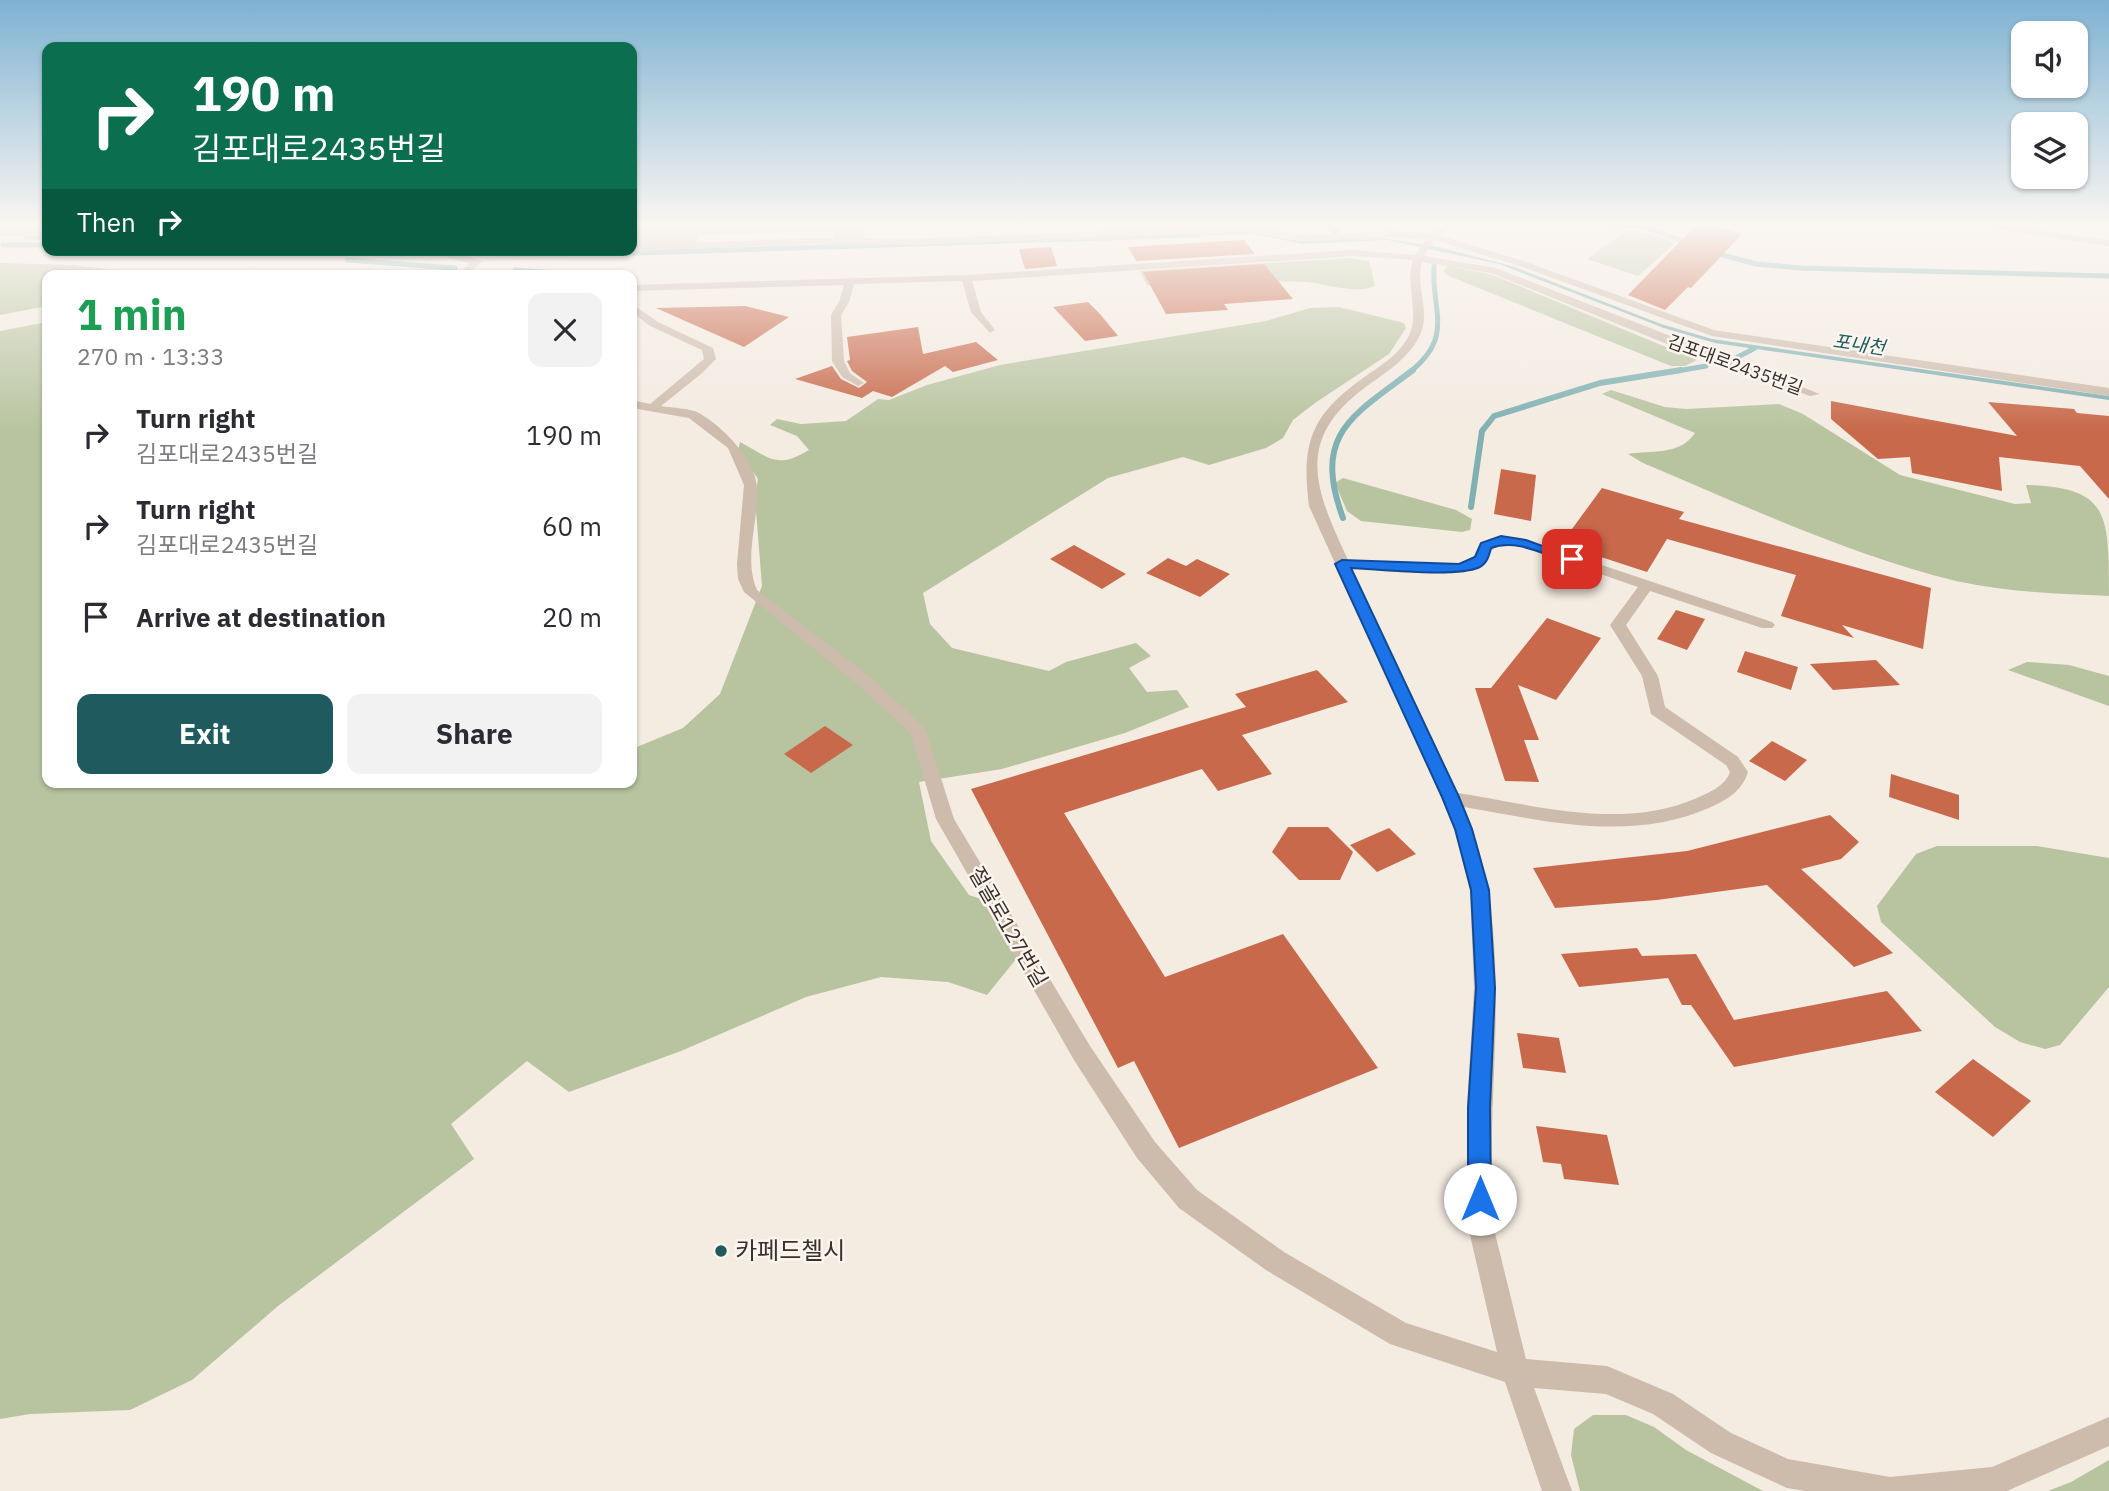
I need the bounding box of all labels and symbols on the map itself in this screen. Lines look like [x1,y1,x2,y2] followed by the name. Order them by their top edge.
[1831,328,1888,360] water label: 포내천
[1664,329,1806,400] street label: 김포대로2435번길
[1542,529,1602,589] pin
[963,861,1055,992] street label: 절골로127번길
[1443,1162,1517,1236] position arrow
[735,1234,845,1266] place label: 카페드첼시
[713,1243,729,1259] marker: 카페드첼시

